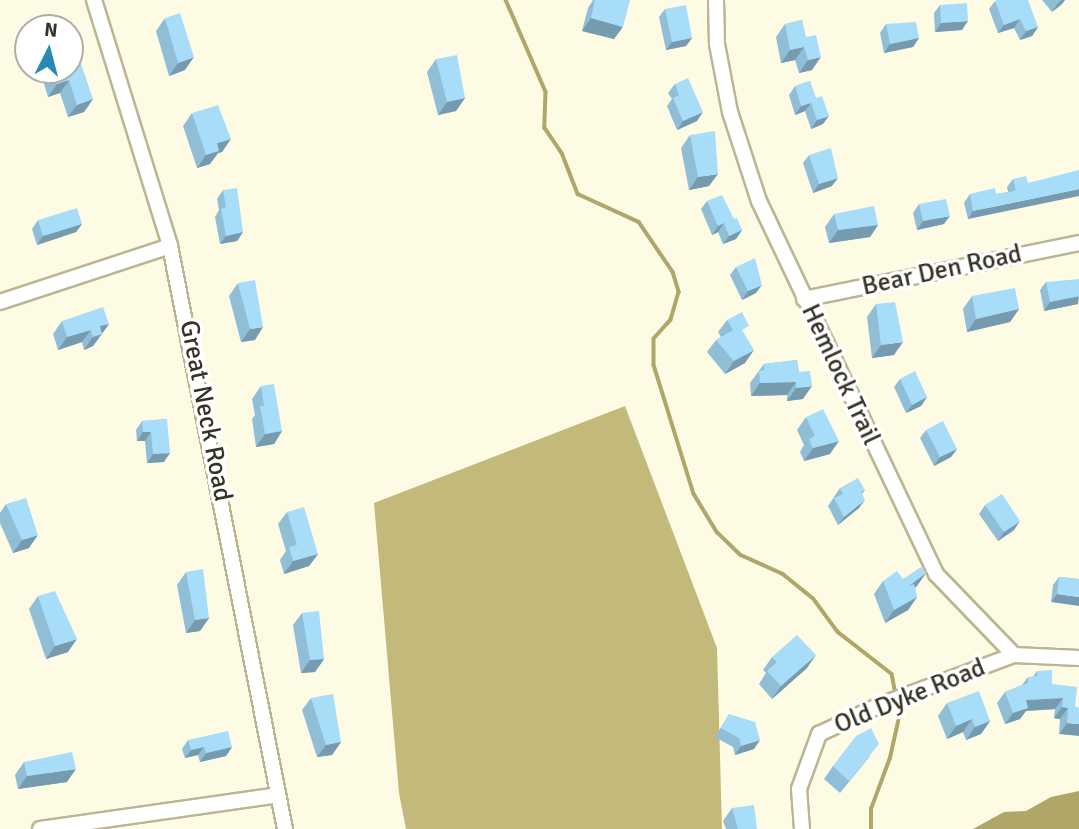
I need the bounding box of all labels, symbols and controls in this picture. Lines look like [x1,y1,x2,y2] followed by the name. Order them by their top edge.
[14,14,84,84] north arrow
[43,17,59,43] text: N
[859,239,1025,303] street label: Bear Den Road
[794,300,886,450] street label: Hemlock Trail
[172,318,238,504] street label: Great Neck Road
[830,653,990,741] street label: Old Dyke Road

